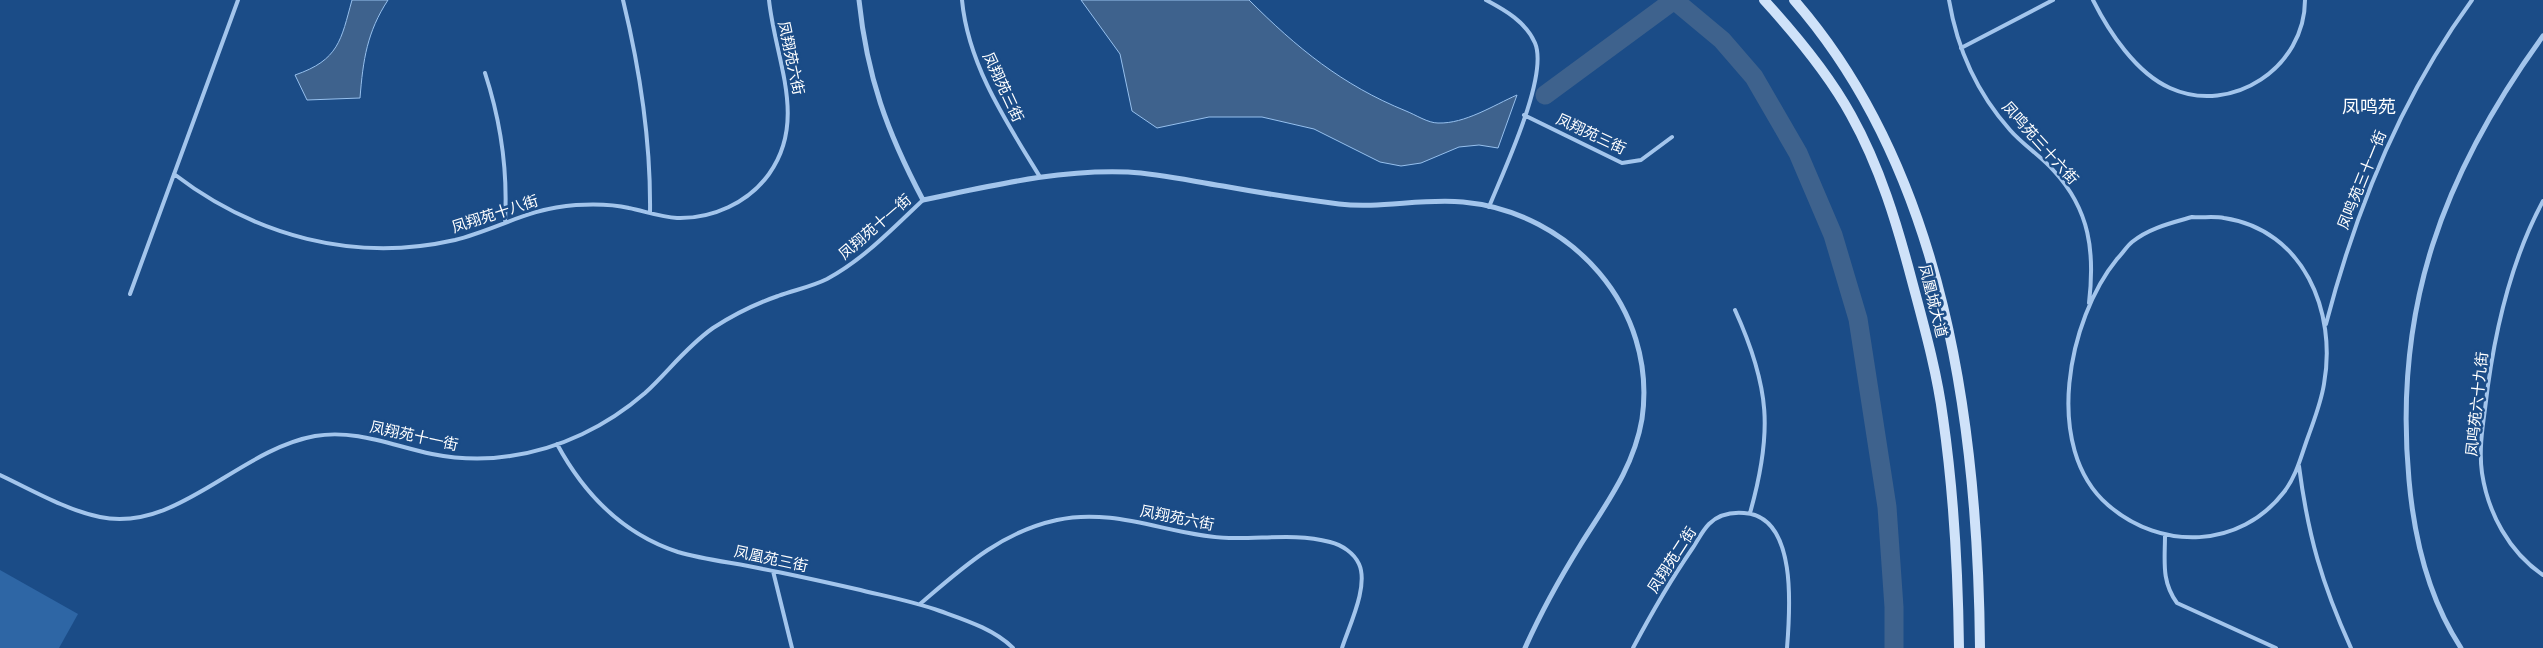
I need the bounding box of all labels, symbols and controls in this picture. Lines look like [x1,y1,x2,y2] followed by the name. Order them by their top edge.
[774,19,809,97] street label: 凤翔苑六街
[979,49,1028,125] street label: 凤翔苑三街
[2342,96,2396,118] district label: 凤鸣苑
[1998,97,2083,188] street label: 凤鸣苑三十六街
[1553,109,1629,158] street label: 凤翔苑三街
[2333,128,2390,232] street label: 凤鸣苑三十一街
[834,190,915,263] street label: 凤翔苑十一街
[449,191,541,236] street label: 凤翔苑十八街
[1915,262,1952,340] street label: 凤凰城大道
[2462,351,2491,457] street label: 凤鸣苑六十九街
[368,417,460,454] street label: 凤翔苑十一街
[1138,501,1216,534] street label: 凤翔苑六街
[1643,523,1700,596] street label: 凤翔苑二街
[732,541,810,576] street label: 凤凰苑三街

